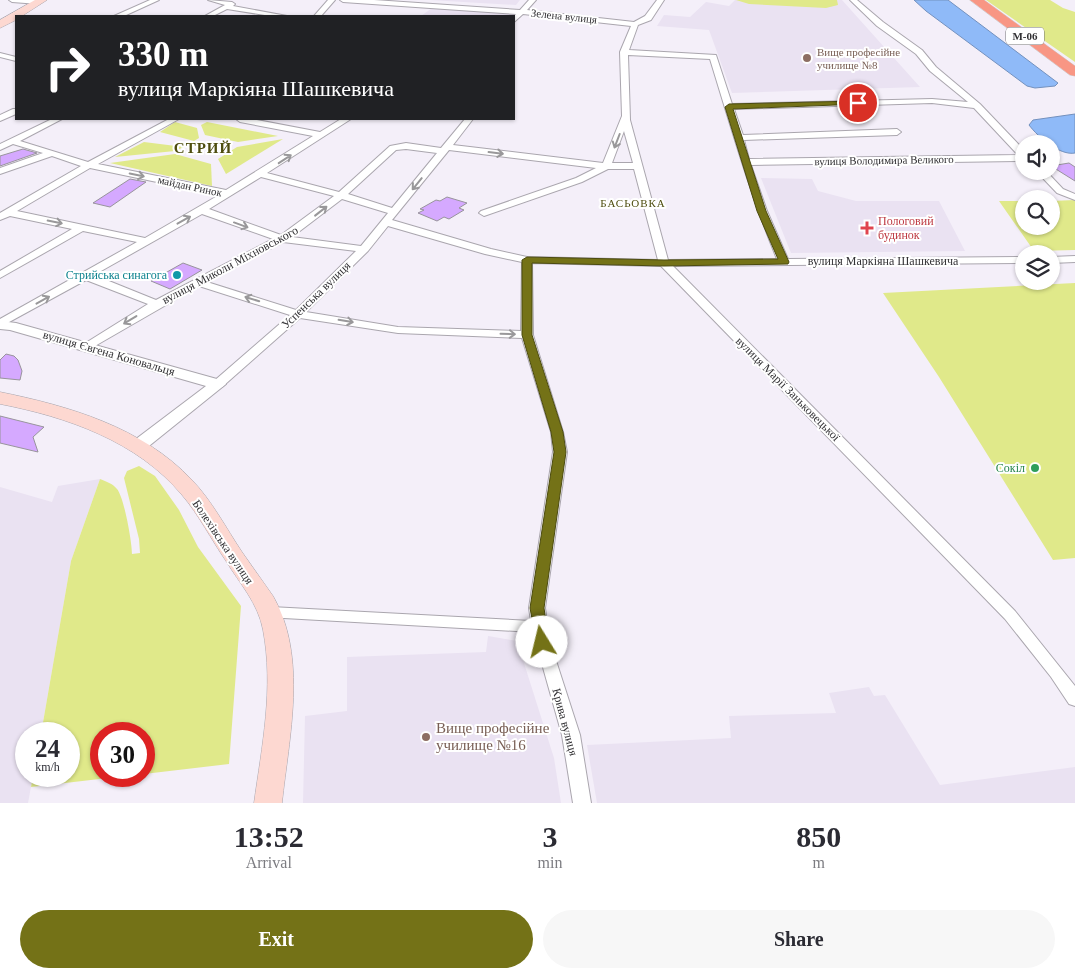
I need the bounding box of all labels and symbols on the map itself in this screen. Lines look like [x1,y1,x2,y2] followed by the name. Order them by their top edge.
[530,7,598,25] street label: Зелена вулиця
[1006,28,1044,44] road number: М-06
[817,46,900,71] place label: Вище професійне училище №8
[801,52,813,64] marker: Вище професійне училище №8
[837,82,879,124] pin
[611,133,621,148] one-way arrow
[174,140,232,156] district label: СТРИЙ
[488,148,504,158] one-way arrow
[278,153,292,164] one-way arrow
[814,153,954,167] street label: вулиця Володимира Великого
[128,170,144,180] one-way arrow
[157,173,224,199] street label: майдан Ринок
[412,178,423,191] one-way arrow
[600,197,666,209] district label: БАСЬОВКА
[314,205,327,216] one-way arrow
[878,214,934,242] place label: Пологовий будинок
[177,215,192,225] one-way arrow
[47,218,63,227] one-way arrow
[233,221,249,230] one-way arrow
[860,221,874,235] marker: Пологовий будинок
[159,223,301,307] street label: вулиця Миколи Міхновського
[808,254,959,268] street label: вулиця Маркіяна Шашкевича
[279,258,354,331] street label: Успенська вулиця
[66,268,168,282] place label: Стрийська синагога
[171,269,183,281] marker: Стрийська синагога
[244,293,260,303] one-way arrow
[35,295,50,305] one-way arrow
[124,316,138,326] one-way arrow
[338,317,354,327] one-way arrow
[41,327,177,379] street label: вулиця Євгена Коновальця
[500,330,516,339] one-way arrow
[733,334,843,444] street label: вулиця Марії Заньковецької
[996,461,1025,475] place label: Сокіл
[1029,462,1041,474] marker: Сокіл
[190,497,257,587] street label: Болехівська вулиця
[515,615,567,667] position arrow
[549,687,581,758] street label: Крива вулиця
[436,720,550,753] place label: Вище професійне училище №16
[90,722,155,787] speed limit sign: 30
[420,731,432,743] marker: Вище професійне училище №16

